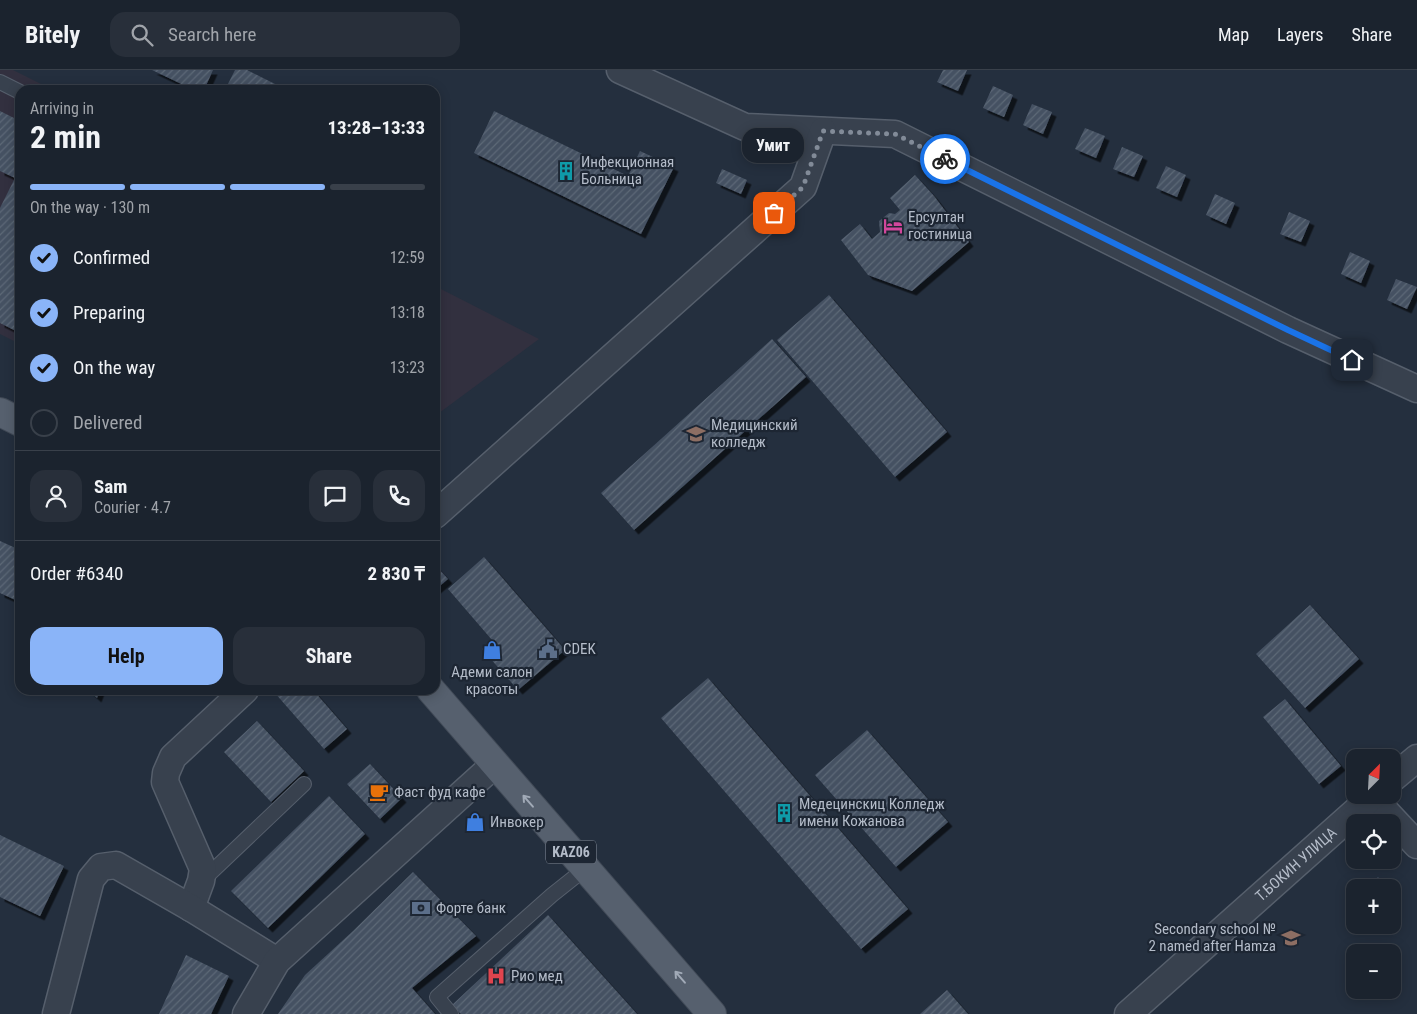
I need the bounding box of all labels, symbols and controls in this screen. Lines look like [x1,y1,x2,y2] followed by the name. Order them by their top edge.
[110,12,460,57] search box
[25,21,80,49] text: Bitely
[128,21,156,49] icon: search
[168,23,256,46] text: Search here
[1218,24,1249,45] text: Map
[1277,24,1324,45] text: Layers
[1352,24,1392,45] text: Share
[30,99,94,118] text: Arriving in
[327,116,425,139] text: 13:28–13:33
[30,118,101,156] text: 2 min
[743,128,805,163] callout: Умит
[920,134,970,184] courier
[756,136,790,155] text: Умит
[931,145,959,173] icon: bike
[581,153,674,188] place label: Инфекционная Больница
[555,160,577,182] building icon: Инфекционная Больница
[753,192,795,234] pin
[30,198,150,217] text: On the way · 130 m
[760,199,788,227] icon: bag
[908,208,972,243] place label: Ерсултан гостиница
[882,215,904,237] hotel icon: Ерсултан гостиница
[30,244,58,272] icon: check
[73,246,150,269] text: Confirmed
[390,248,425,267] text: 12:59
[30,299,58,327] icon: check
[73,301,145,324] text: Preparing
[390,303,425,322] text: 13:18
[1331,339,1373,381] pin
[1338,346,1366,374] icon: home
[30,354,58,382] icon: check
[73,356,155,379] text: On the way
[390,358,425,377] text: 13:23
[73,411,142,434] text: Delivered
[711,416,798,451] place label: Медицинский колледж
[685,423,707,445] school or university icon: Медицинский колледж
[30,470,82,522] button: person
[309,470,361,522] button: chat
[373,470,425,522] button: phone
[94,475,127,498] text: Sam
[94,498,171,517] text: Courier · 4.7
[30,562,123,585] text: Order #6340
[367,562,425,585] text: 2 830 ₸
[30,627,223,685] button: Help
[233,627,425,685] button: Share
[537,638,559,660] public building icon: CDEK
[481,639,503,661] shop icon: Адеми салон красоты
[563,640,597,658] place label: CDEK
[451,663,533,698] place label: Адеми салон красоты
[1346,749,1401,804] north arrow
[1346,749,1401,999] map controls
[368,781,390,803] cafe icon: Фаст фуд кафе
[394,783,486,801] place label: Фаст фуд кафе
[522,795,533,808] one-way arrow
[799,795,945,830] place label: Медецинскиц Колледж имени Кожанова
[773,802,795,824] building icon: Медецинскиц Колледж имени Кожанова
[464,811,486,833] shop icon: Инвокер
[490,813,544,831] place label: Инвокер
[1346,814,1401,869] button: locate
[1252,823,1341,905] street label: Т.БОКИН УЛИЦА
[546,840,596,864] road number: KАZ06
[1346,879,1401,934] button: +
[410,897,432,919] bank icon: Форте банк
[436,899,506,917] place label: Форте банк
[1149,920,1276,955] place label: Secondary school № 2 named after Hamza
[1280,927,1302,949] school or university icon: Secondary school № 2 named after Hamza
[1346,944,1401,999] button: −
[485,965,507,987] hospital icon: Рио мед
[511,967,563,985] place label: Рио мед
[674,971,685,984] one-way arrow

